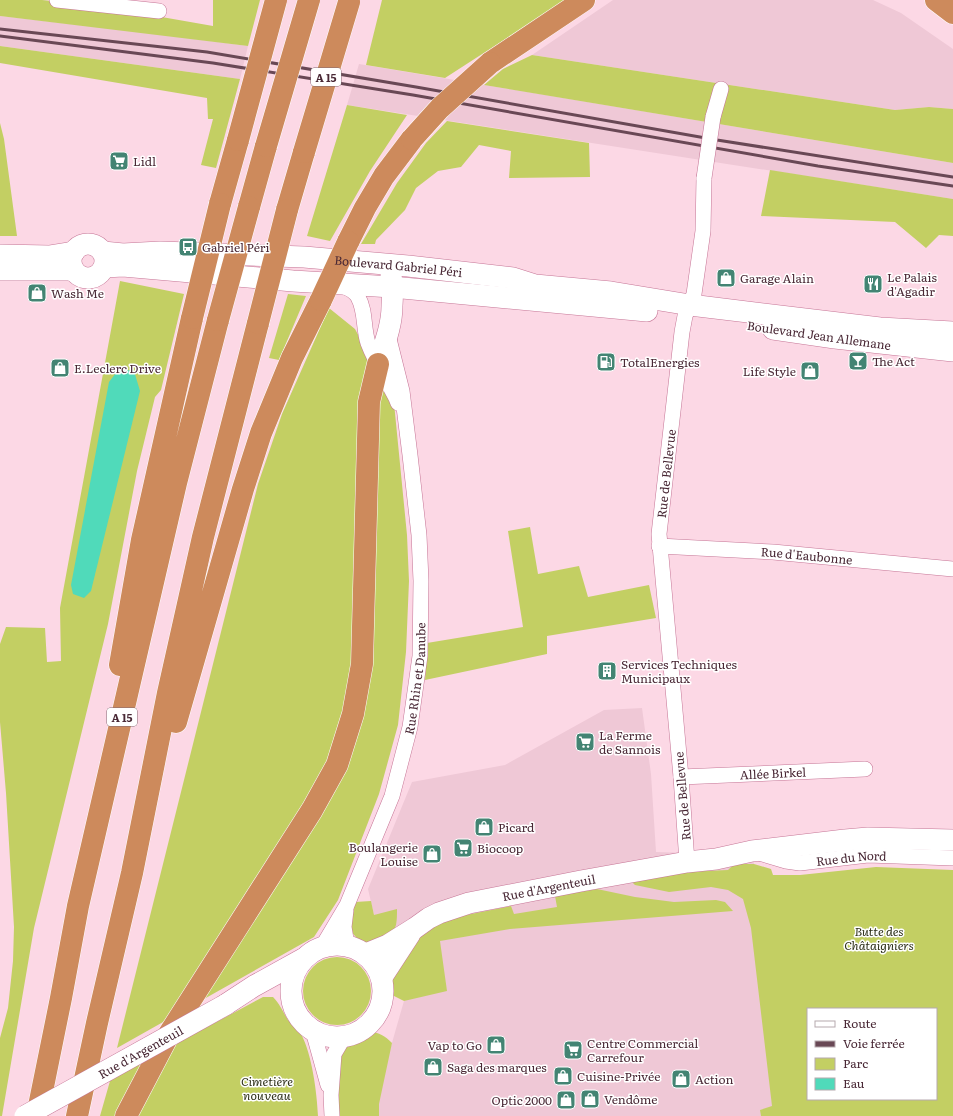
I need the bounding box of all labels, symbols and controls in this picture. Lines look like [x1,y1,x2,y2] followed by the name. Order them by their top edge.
[311,68,341,86] road number: A 15
[108,150,130,172] supermarket icon: Lidl
[133,152,156,170] place label: Lidl
[177,236,199,258] bus stop icon: Gabriel Péri
[202,238,269,256] place label: Gabriel Péri
[334,251,463,281] street label: Boulevard Gabriel Péri
[715,267,737,289] shop icon: Garage Alain
[887,268,937,300] place label: Le Palais d'Agadir
[740,269,814,287] place label: Garage Alain
[862,273,884,295] restaurant icon: Le Palais d'Agadir
[26,282,48,304] shop icon: Wash Me
[51,284,104,302] place label: Wash Me
[746,316,892,354] street label: Boulevard Jean Allemane
[847,350,869,372] bar icon: The Act
[595,351,617,373] fuel station icon: TotalEnergies
[872,352,915,370] place label: The Act
[620,353,700,371] place label: TotalEnergies
[49,357,71,379] shop icon: E.Leclerc Drive
[74,359,161,377] place label: E.Leclerc Drive
[799,360,821,382] shop icon: Life Style
[743,362,796,380] place label: Life Style
[652,428,680,519] street label: Rue de Bellevue
[760,542,853,568] street label: Rue d'Eaubonne
[399,622,429,737] street label: Rue Rhin et Danube
[621,655,738,687] place label: Services Techniques Municipaux
[596,660,618,682] building icon: Services Techniques Municipaux
[107,708,137,726] road number: A 15
[599,726,661,758] place label: La Ferme de Sannois
[574,731,596,753] supermarket icon: La Ferme de Sannois
[669,751,695,841] street label: Rue de Bellevue
[739,763,806,783] street label: Allée Birkel
[473,816,495,838] shop icon: Picard
[498,818,535,836] place label: Picard
[452,837,474,859] supermarket icon: Biocoop
[349,838,418,870] place label: Boulangerie Louise
[477,839,523,857] place label: Biocoop
[421,843,443,865] shop icon: Boulangerie Louise
[815,846,888,870] street label: Rue du Nord
[501,870,597,905] street label: Rue d'Argenteuil
[844,922,914,954] park label: Butte des Châtaigniers
[807,1008,937,1100] legend
[843,1014,877,1032] text: Route
[95,1021,186,1083] street label: Rue d'Argenteuil
[485,1034,507,1056] shop icon: Vap to Go
[587,1034,698,1066] place label: Centre Commercial Carrefour
[843,1034,905,1052] text: Voie ferrée
[428,1036,482,1054] place label: Vap to Go
[562,1039,584,1061] supermarket icon: Centre Commercial Carrefour
[843,1054,868,1072] text: Parc
[422,1056,444,1078] shop icon: Saga des marques
[447,1058,547,1076] place label: Saga des marques
[552,1065,574,1087] shop icon: Cuisine-Privée
[577,1067,660,1085] place label: Cuisine-Privée
[670,1068,692,1090] shop icon: Action
[695,1070,734,1088] place label: Action
[241,1072,293,1104] park label: Cimetière nouveau
[843,1074,865,1092] text: Eau
[579,1088,601,1110] shop icon: Vendôme
[555,1089,577,1111] shop icon: Optic 2000
[604,1090,658,1108] place label: Vendôme
[492,1091,552,1109] place label: Optic 2000

